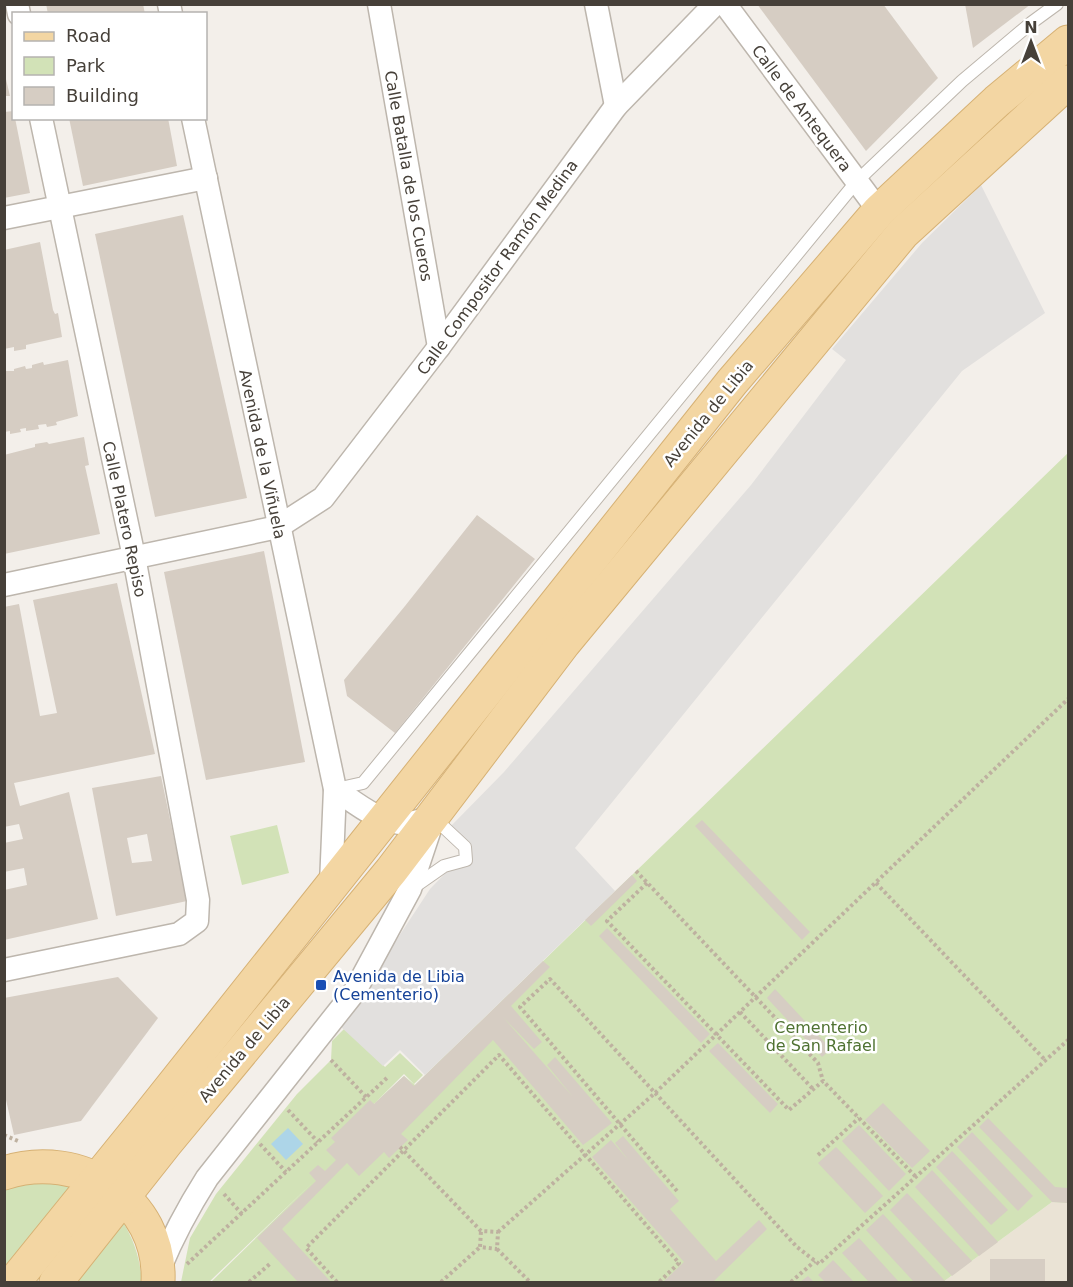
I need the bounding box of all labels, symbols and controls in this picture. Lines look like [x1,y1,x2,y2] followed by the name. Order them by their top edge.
[12,12,207,120] legend
[1001,12,1061,72] north arrow
[1024,18,1038,37] text: N
[66,25,111,46] text: Road
[748,41,855,175] street label: Calle de Antequera
[66,55,105,76] text: Park
[381,69,436,283] street label: Calle Batalla de los Cueros
[66,85,139,106] text: Building
[413,156,582,379] street label: Calle Compositor Ramón Medina
[660,356,757,471] street label: Avenida de Libia
[235,368,290,541] street label: Avenida de la Viñuela
[99,439,150,599] street label: Calle Platero Repiso
[333,967,465,1004] place label: Avenida de Libia (Cementerio)
[314,978,328,992] marker: Avenida de Libia (Cementerio)
[195,993,294,1106] street label: Avenida de Libia
[766,1018,876,1055] park label: Cementerio de San Rafael

